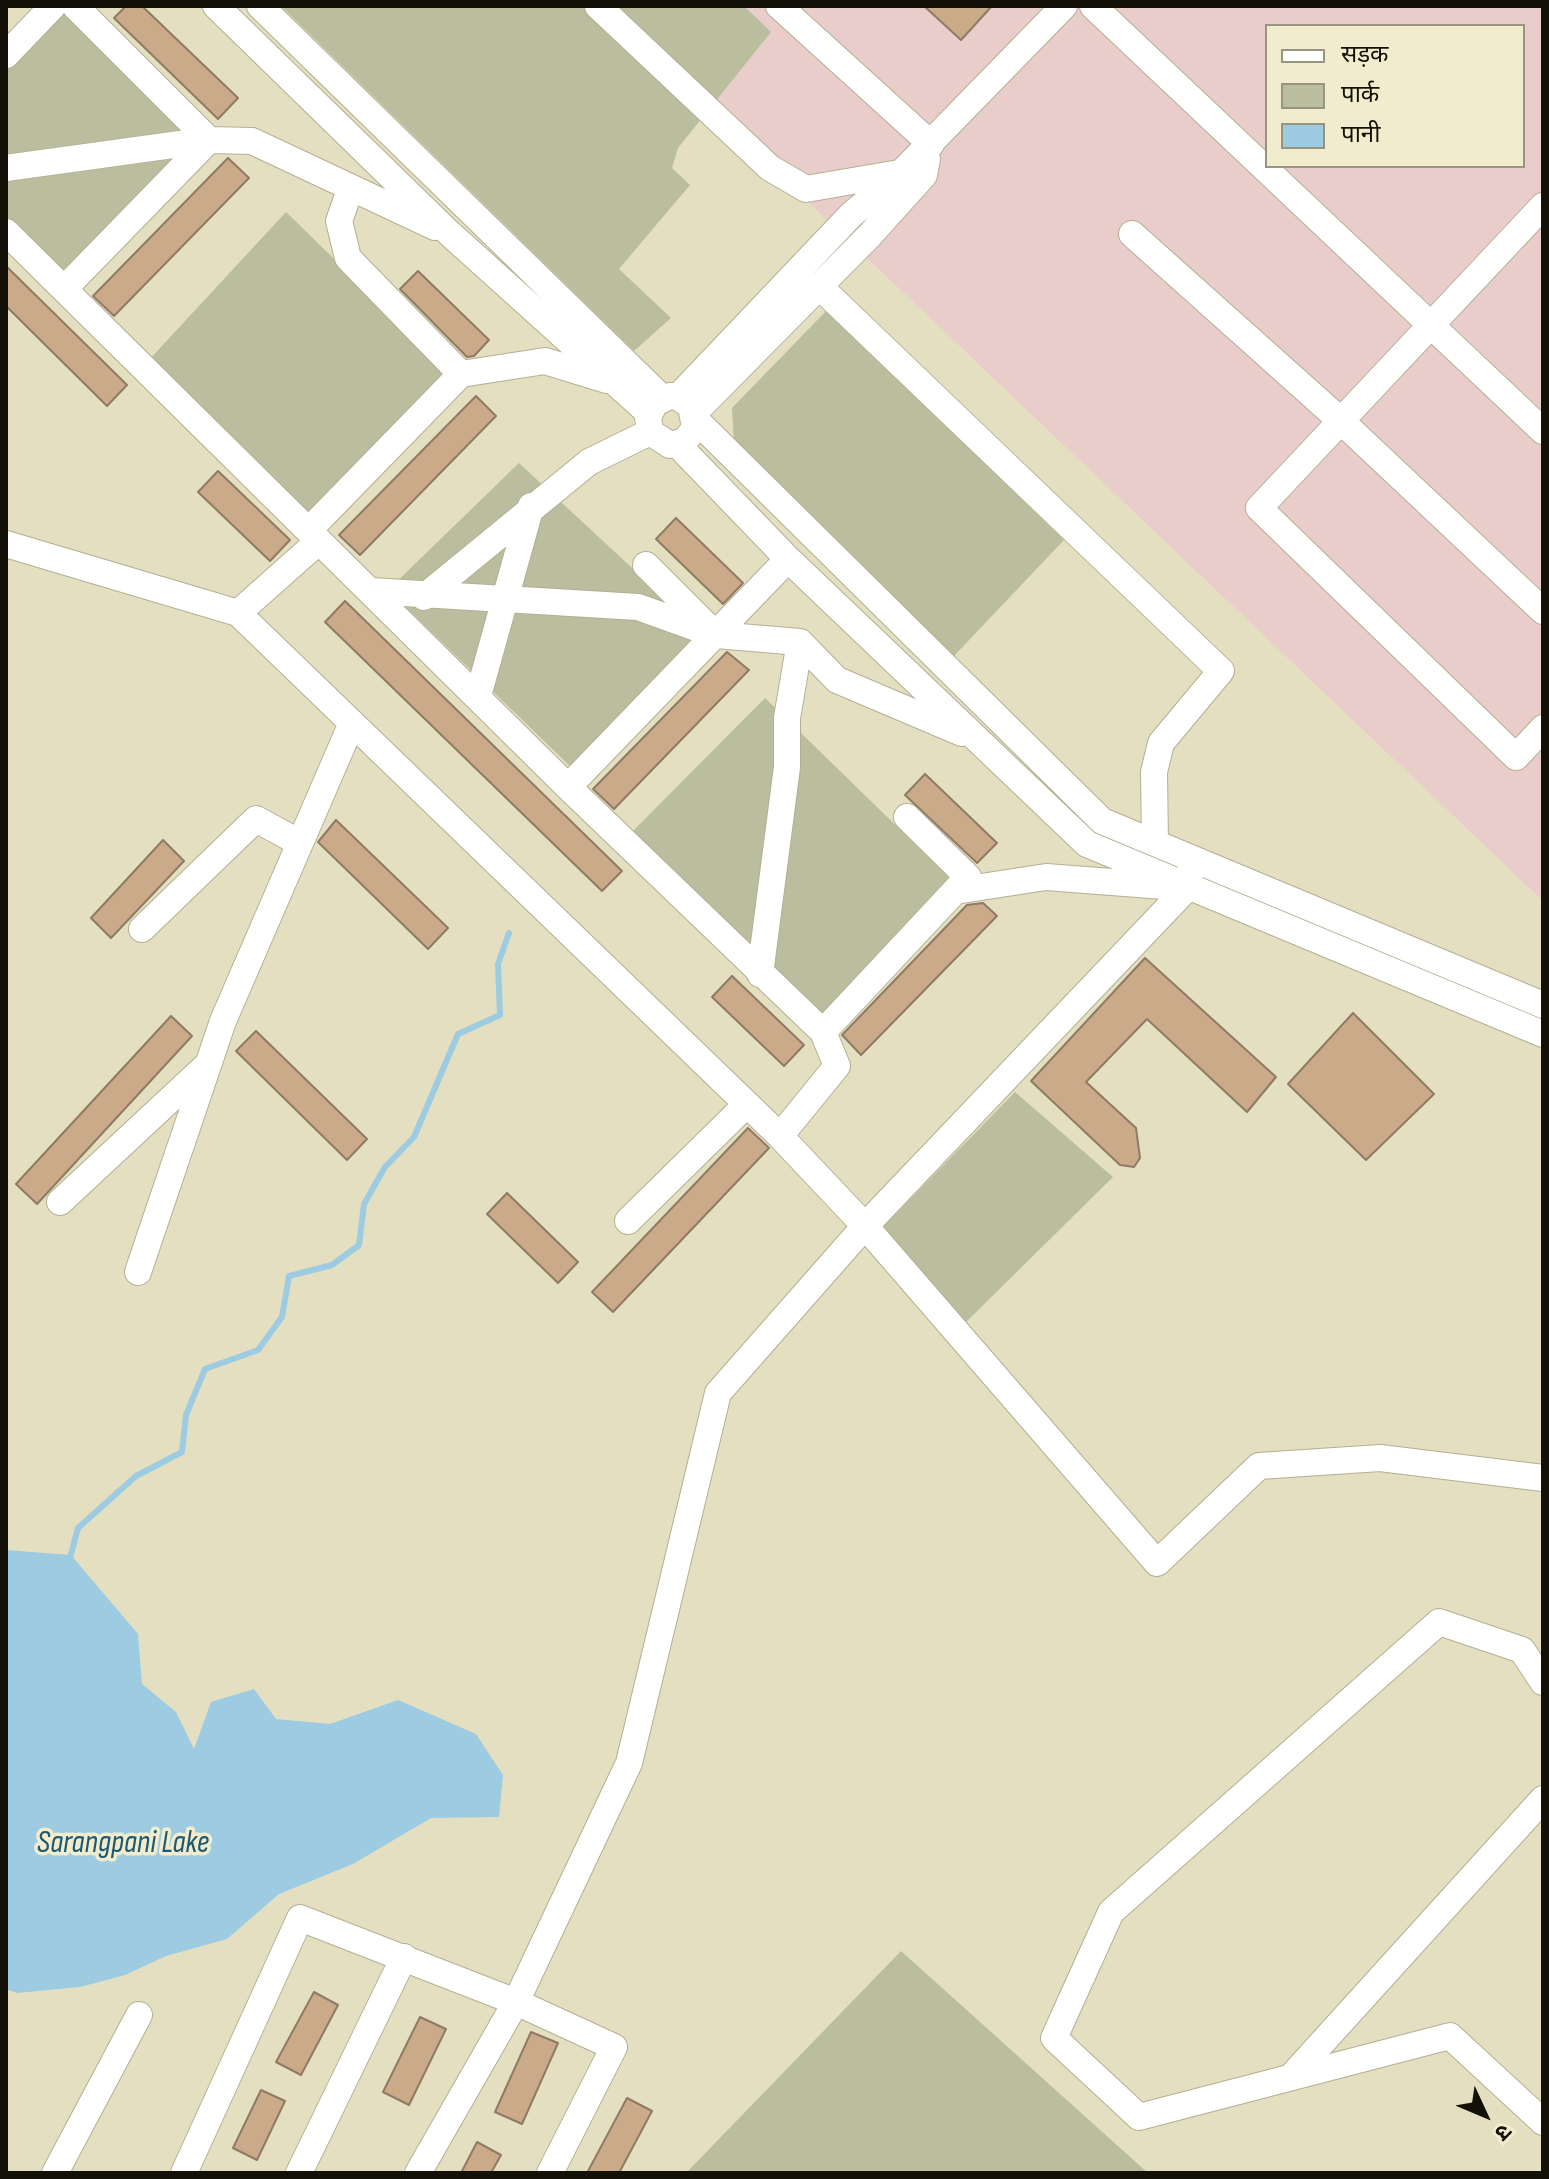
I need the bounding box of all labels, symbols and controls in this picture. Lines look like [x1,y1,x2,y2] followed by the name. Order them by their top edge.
[1265,24,1525,168] legend
[1341,40,1389,69] text: सड़क
[1341,80,1379,109] text: पार्क
[1341,120,1380,149] text: पानी
[37,1825,209,1863] water label: Sarangpani Lake
[1445,2075,1525,2155] north arrow
[1488,2118,1517,2146] text: उ

